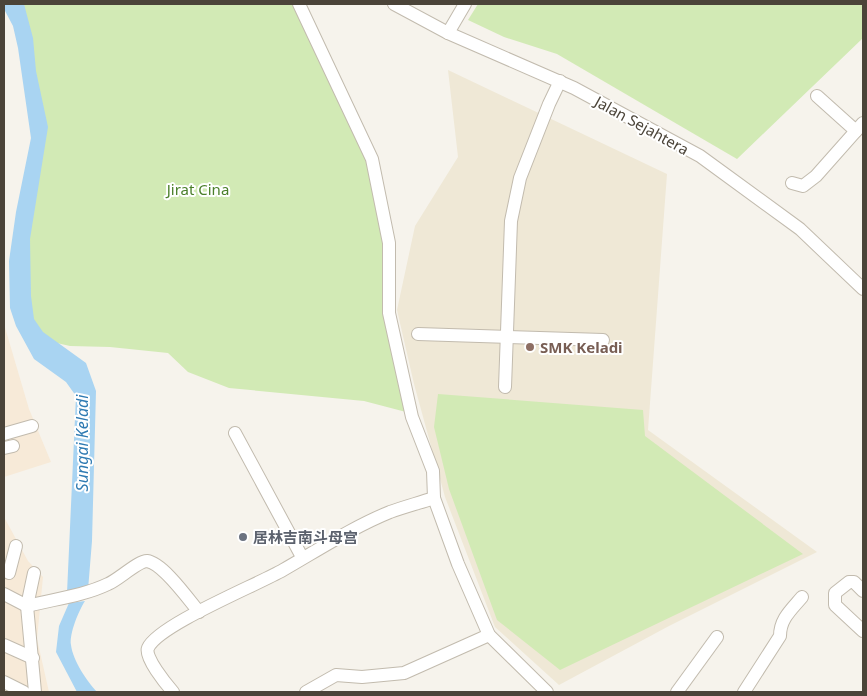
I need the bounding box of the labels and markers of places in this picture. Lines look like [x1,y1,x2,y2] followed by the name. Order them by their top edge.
[540,337,623,357] place label: SMK Keladi
[524,341,536,353] marker: SMK Keladi
[253,527,358,547] place label: 居林吉南斗母宫
[237,531,249,543] marker: 居林吉南斗母宫

